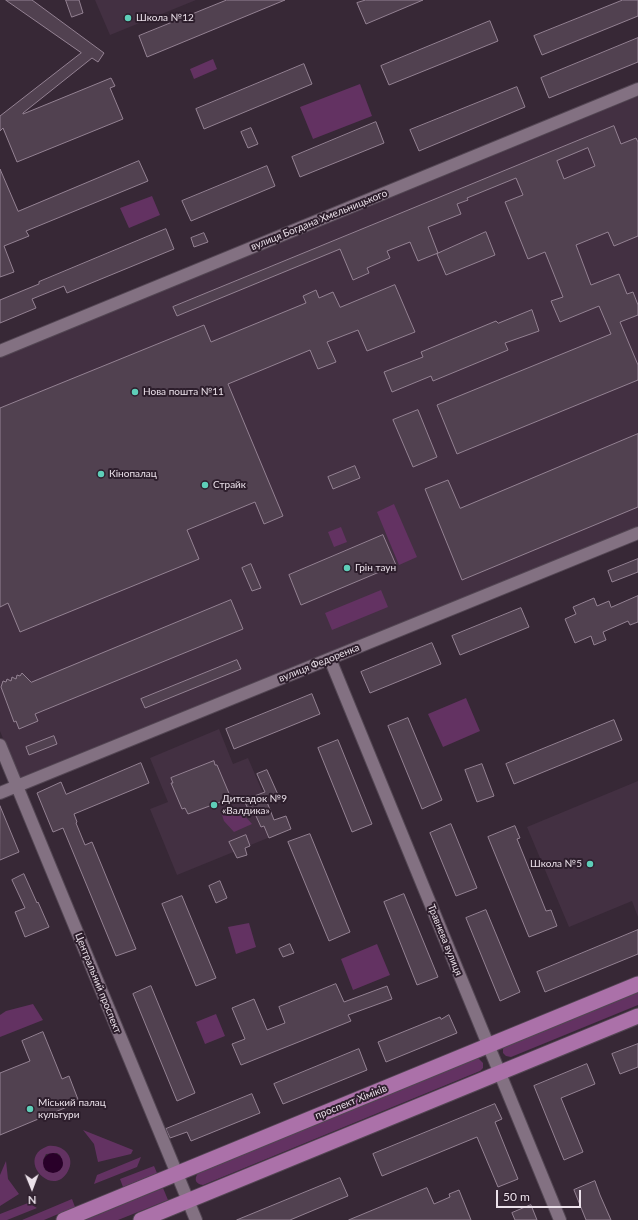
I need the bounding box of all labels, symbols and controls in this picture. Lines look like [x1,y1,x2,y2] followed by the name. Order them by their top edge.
[136,12,194,24] place label: Школа №12
[123,13,133,23] marker: Школа №12
[249,187,389,253] street label: вулиця Богдана Хмельницького
[143,386,224,398] place label: Нова пошта №11
[130,387,140,397] marker: Нова пошта №11
[109,468,157,480] place label: Кінопалац
[96,469,106,479] marker: Кінопалац
[213,479,246,491] place label: Страйк
[200,480,210,490] marker: Страйк
[355,562,396,574] place label: Грін таун
[342,563,352,573] marker: Грін таун
[277,641,361,685] street label: вулиця Федоренка
[222,793,287,816] place label: Дитсадок №9 «Валдика»
[209,800,219,810] marker: Дитсадок №9 «Валдика»
[530,858,582,870] place label: Школа №5
[585,859,595,869] marker: Школа №5
[425,903,465,977] street label: Травнева вулиця
[72,931,124,1035] street label: Центральний проспект
[313,1082,389,1122] street label: проспект Хіміків
[38,1097,106,1120] place label: Міський палац культури
[25,1104,35,1114] marker: Міський палац культури
[12,1168,52,1208] north arrow
[498,1182,583,1208] scale bar
[503,1189,530,1204] text: 50 m
[28,1194,37,1207] text: N

